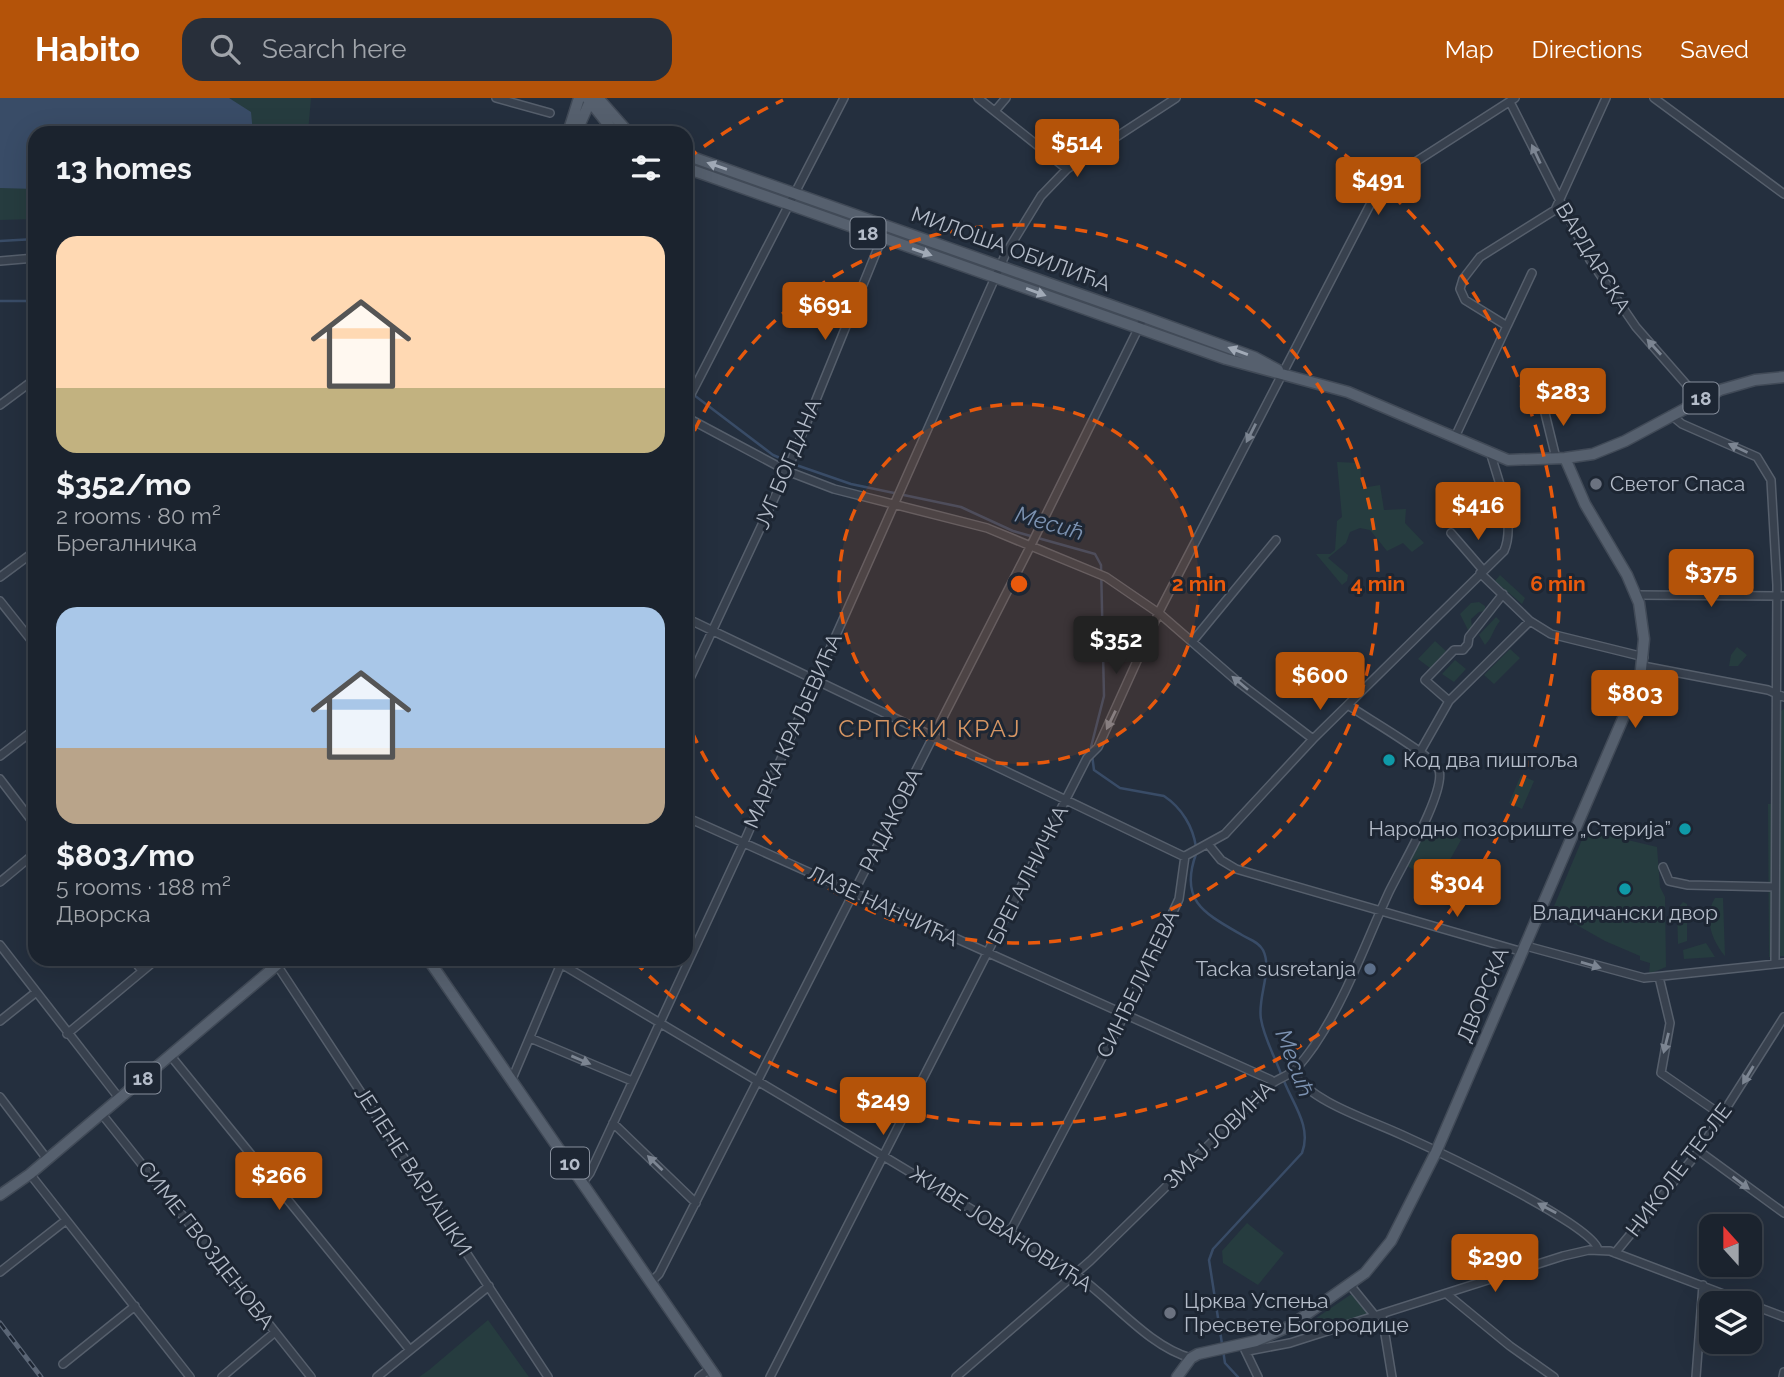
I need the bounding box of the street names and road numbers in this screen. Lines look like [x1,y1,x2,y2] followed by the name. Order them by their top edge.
[1551,198,1636,318] street label: ВАРДАРСКА
[908,201,1114,296] street label: МИЛОША ОБИЛИЋА
[850,217,886,248] road number: 18
[1684,382,1718,414] road number: 18
[749,395,826,533] street label: ЈУГ БОГДАНА
[738,629,847,832] street label: МАРКА КРАЉЕВИЋА
[854,764,927,875] street label: РАДАКОВА
[982,801,1073,948] street label: БРЕГАЛНИЧКА
[804,860,962,951] street label: ЛАЗЕ НАНЧИЋА
[1091,906,1184,1062] street label: СИНЂЕЛИЋЕВА
[1451,944,1514,1046] street label: ДВОРСКА
[125,1062,160,1094] road number: 18
[1158,1075,1279,1194] street label: ЗМАЈ ЈОВИНА
[349,1081,477,1260] street label: ЈЕЛЕНЕ ВАРЈАШКИ
[1620,1098,1737,1241] street label: НИКОЛЕ ТЕСЛЕ
[551,1148,589,1178] road number: 10
[133,1156,280,1334] street label: СИМЕ ГВОЗДЕНОВА
[905,1160,1097,1297] street label: ЖИВЕ ЈОВАНОВИЋА

